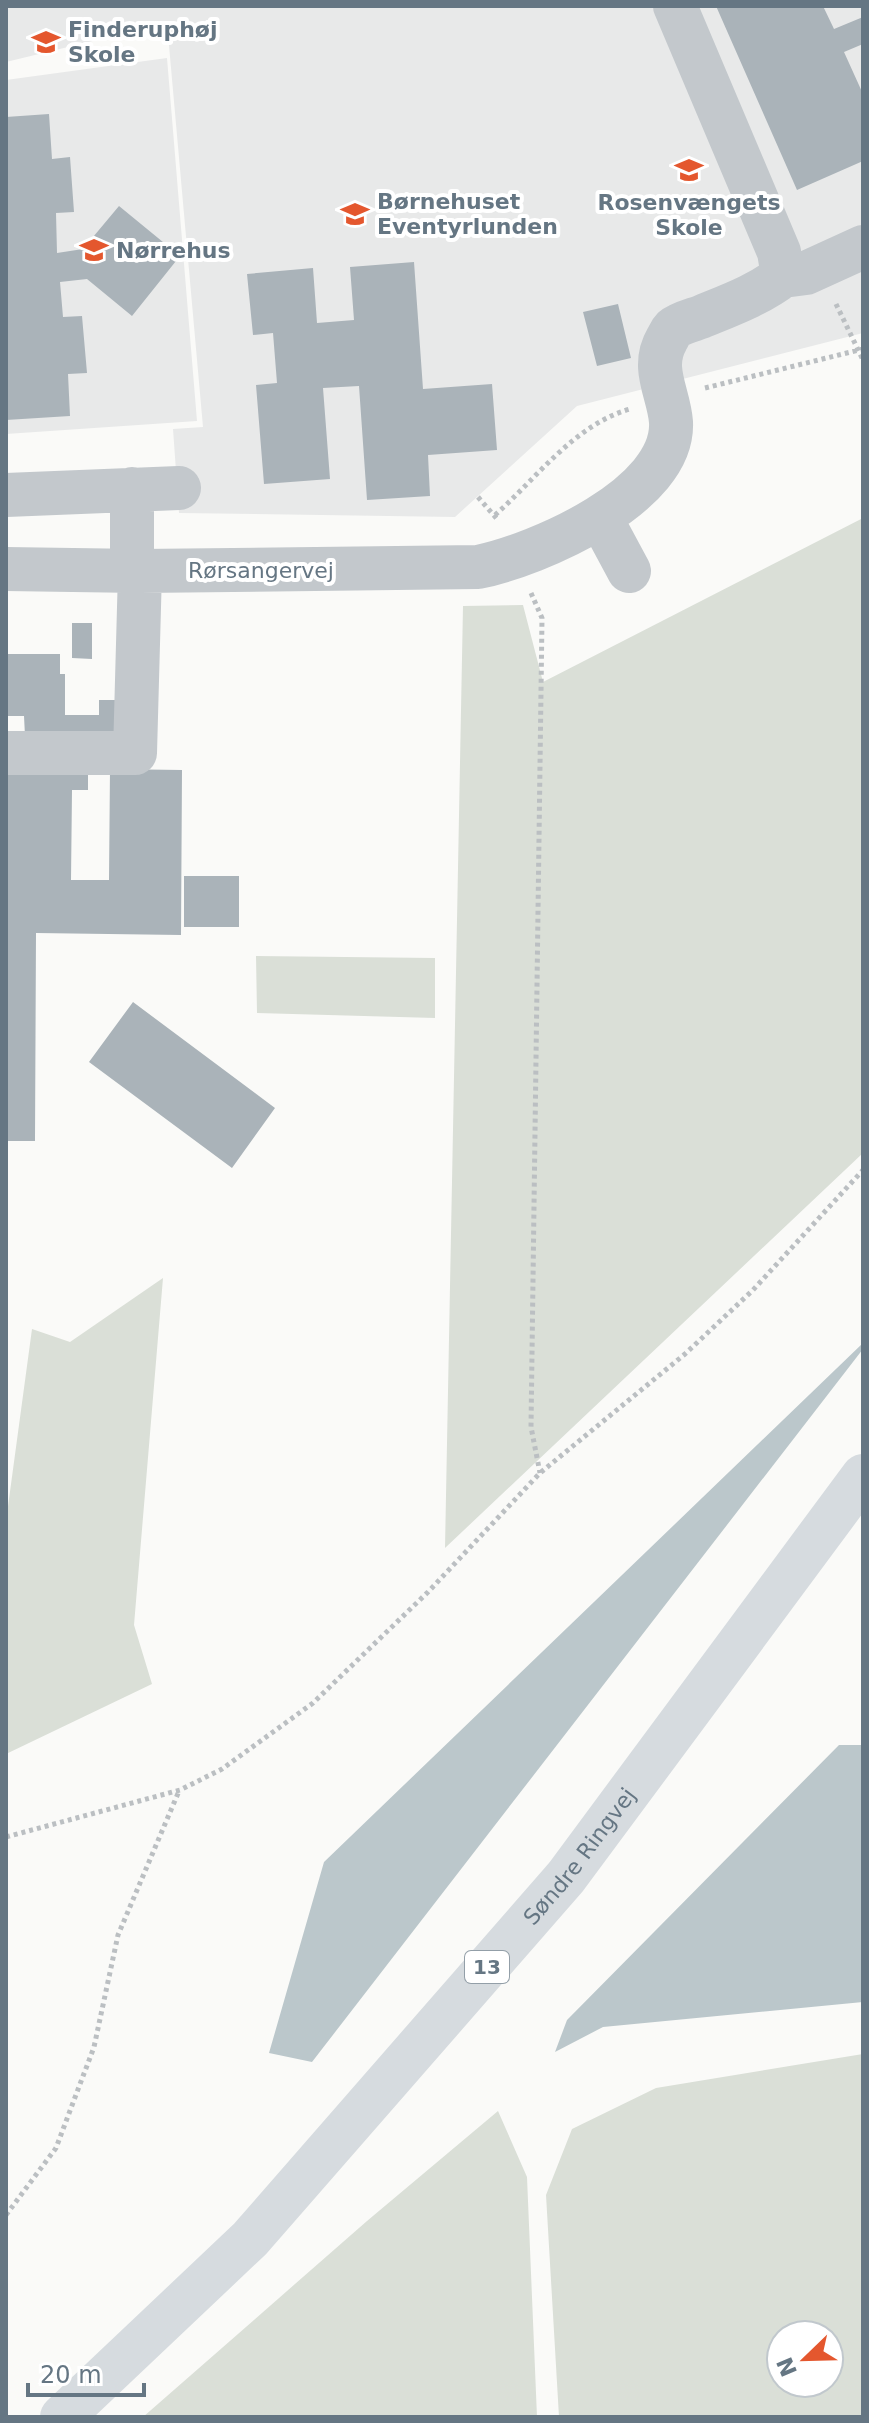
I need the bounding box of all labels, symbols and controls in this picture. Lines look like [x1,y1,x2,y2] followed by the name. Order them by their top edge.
[68,17,217,67] place label: Finderuphøj Skole
[31,27,61,57] school or university icon: Finderuphøj Skole
[674,155,704,185] school or university icon: Rosenvængets Skole
[377,189,558,239] place label: Børnehuset Eventyrlunden
[597,190,781,240] place label: Rosenvængets Skole
[340,199,370,229] school or university icon: Børnehuset Eventyrlunden
[79,235,109,265] school or university icon: Nørrehus
[116,238,231,263] place label: Nørrehus
[188,558,334,583] street label: Rørsangervej
[518,1783,641,1930] street label: Søndre Ringvej
[465,1951,509,1983] road number: 13
[765,2319,845,2399] north arrow
[28,2347,144,2397] scale bar
[772,2353,802,2380] text: N
[40,2361,102,2389] text: 20 m

